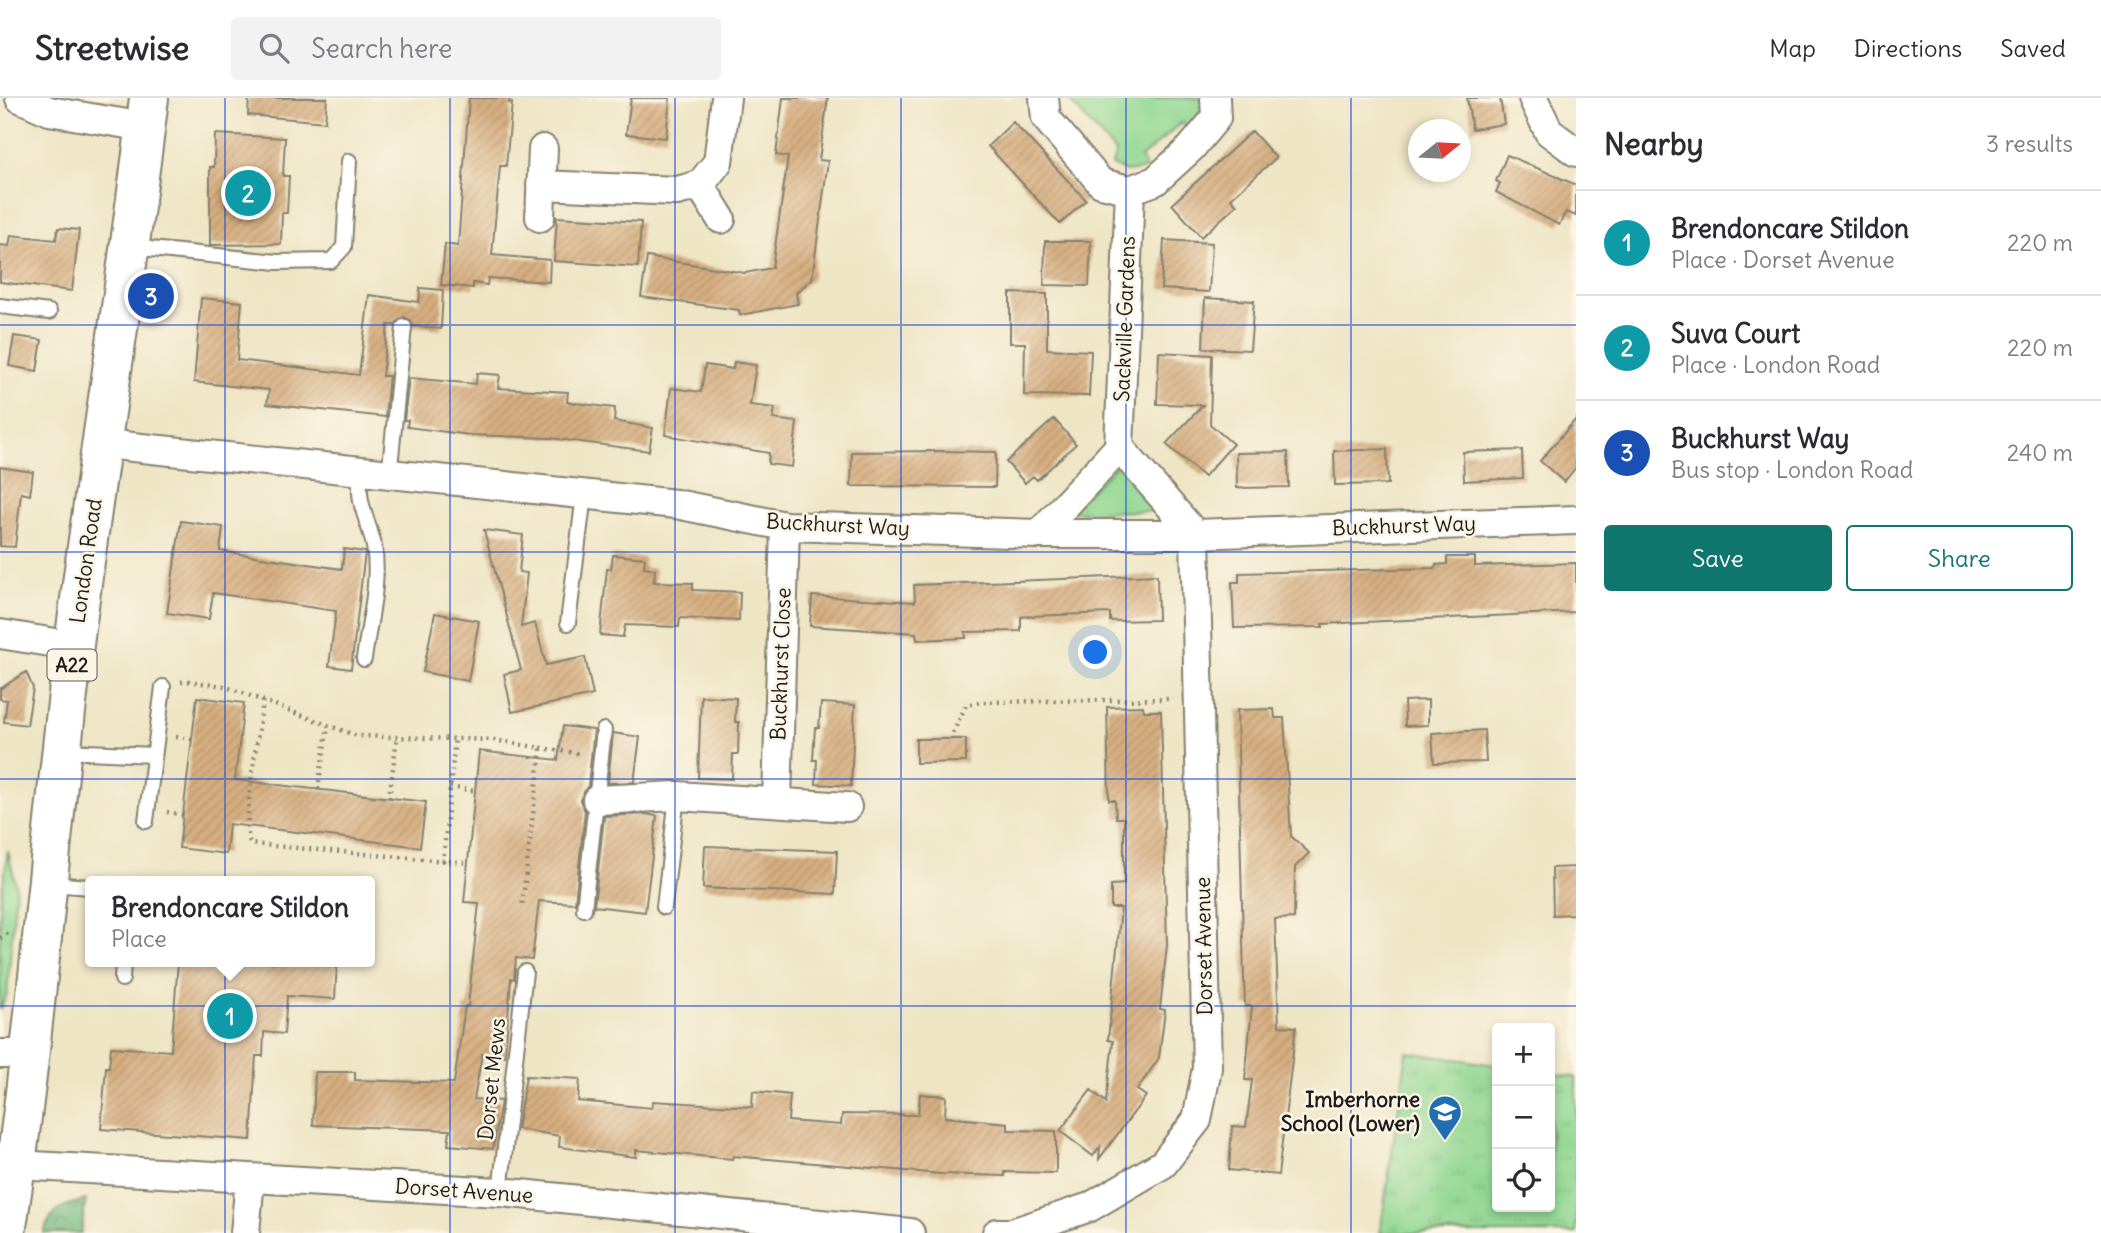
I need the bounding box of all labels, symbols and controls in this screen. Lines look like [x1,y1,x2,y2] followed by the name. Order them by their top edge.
[231,17,721,80] search box
[35,27,189,69] text: Streetwise
[255,29,293,67] icon: search
[311,32,452,65] text: Search here
[1769,33,1816,63] text: Map
[1854,33,1962,63] text: Directions
[2000,33,2066,63] text: Saved
[1408,119,1471,182] north arrow
[1604,125,1704,163] text: Nearby
[1986,129,2073,158] text: 3 results
[225,167,271,219] pin: 2
[1671,212,1909,245] text: Brendoncare Stildon
[1622,228,1632,257] text: 1
[2007,228,2073,257] text: 220 m
[1108,235,1141,403] street label: Sackville Gardens
[1671,245,1895,274] text: Place · Dorset Avenue
[128,270,174,322] pin: 3
[1671,317,1800,350] text: Suva Court
[1621,333,1633,362] text: 2
[2007,333,2073,362] text: 220 m
[1671,350,1880,379] text: Place · London Road
[1671,422,1849,455] text: Buckhurst Way
[1620,438,1634,467] text: 3
[2007,438,2073,467] text: 240 m
[1671,455,1913,484] text: Bus stop · London Road
[63,497,108,625] street label: London Road
[765,507,911,542] street label: Buckhurst Way
[1332,509,1476,542] street label: Buckhurst Way
[1604,525,1832,591] button: Save
[1846,525,2073,591] button: Share
[764,587,797,741] street label: Buckhurst Close
[1078,635,1112,669] your location
[48,650,96,680] road number: A22
[85,876,375,967] popup
[1189,876,1218,1016] street label: Dorset Avenue
[111,891,349,924] text: Brendoncare Stildon
[111,924,167,953] text: Place
[207,990,253,1042] pin: 1
[472,1017,511,1141] street label: Dorset Mews
[1492,1023,1555,1212] map controls
[1492,1023,1555,1086] button: +
[1281,1086,1420,1137] place label: Imberhorne School (Lower)
[1492,1086,1555,1149] button: −
[1426,1093,1464,1142] school or university icon: Imberhorne School (Lower)
[1492,1149,1555,1212] button: locate
[394,1172,534,1209] street label: Dorset Avenue

